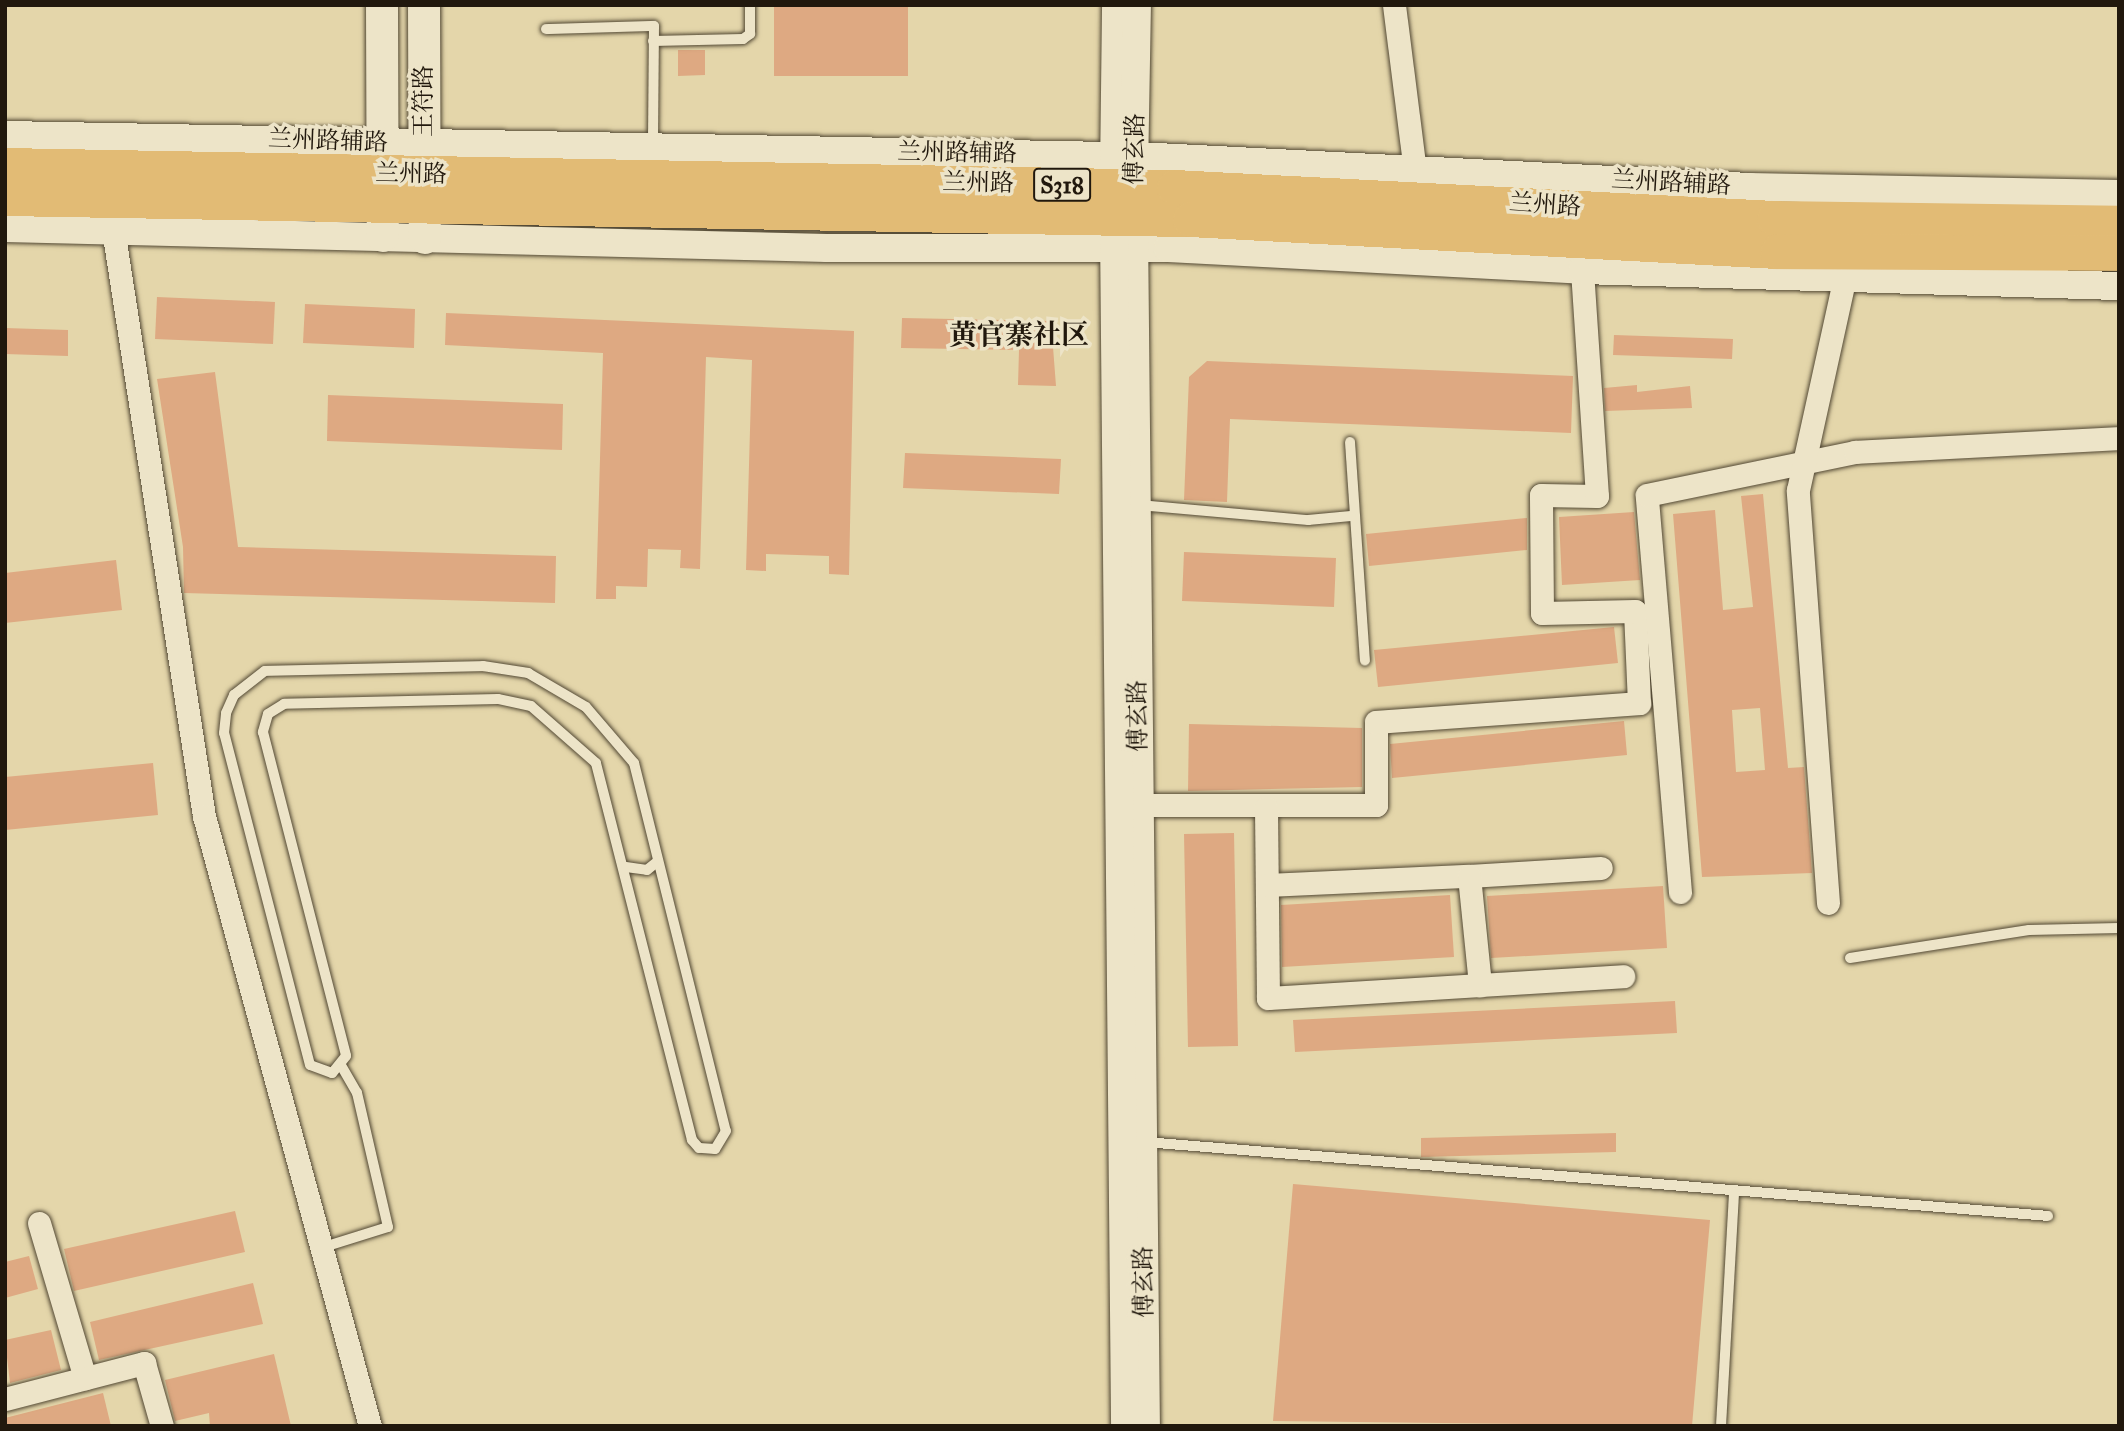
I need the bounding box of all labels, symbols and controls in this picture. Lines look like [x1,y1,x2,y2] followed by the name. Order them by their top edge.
[410,65,438,137] street label: 王符路
[1120,113,1150,185] street label: 傅玄路
[268,125,388,157] street label: 兰州路辅路
[897,138,1017,168] street label: 兰州路辅路
[375,159,447,189] street label: 兰州路
[1610,165,1732,201] street label: 兰州路辅路
[1032,166,1092,204] road number: S318
[942,168,1014,198] street label: 兰州路
[1508,188,1582,222] street label: 兰州路
[949,318,1089,352] district label: 黄官寨社区
[1123,680,1153,752] street label: 傅玄路
[1129,1246,1159,1318] street label: 傅玄路

